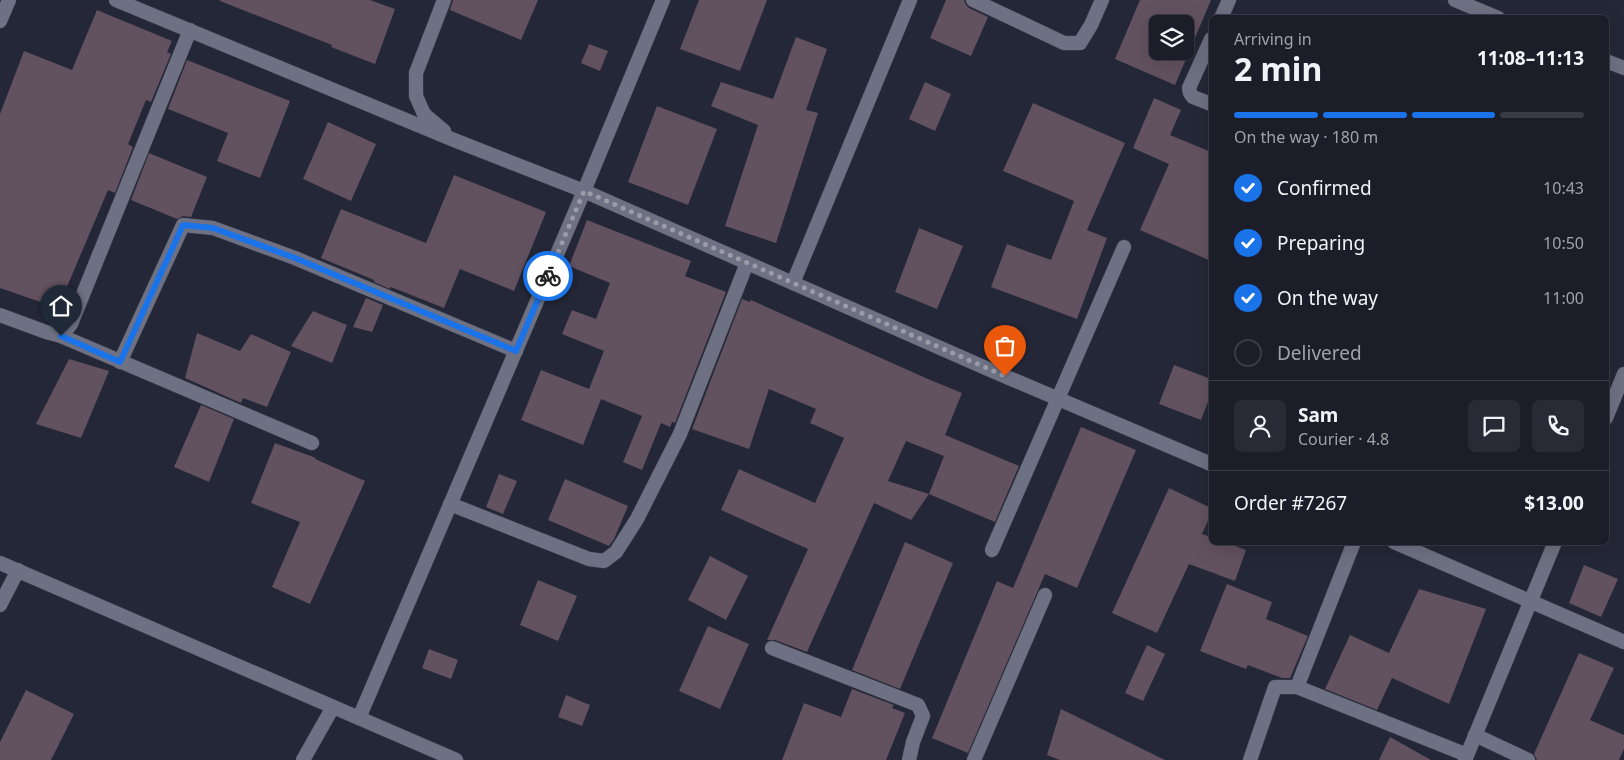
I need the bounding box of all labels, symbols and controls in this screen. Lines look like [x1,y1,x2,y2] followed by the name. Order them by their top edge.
[1149,15,1194,60] map controls
[1149,15,1194,60] button: layers
[1234,28,1312,50] text: Arriving in
[1477,45,1584,71] text: 11:08–11:13
[1234,47,1322,90] text: 2 min
[1234,126,1378,148] text: On the way · 180 m
[1234,174,1262,202] icon: check
[1277,175,1372,201] text: Confirmed
[1543,177,1584,199] text: 10:43
[1234,229,1262,257] icon: check
[1277,230,1365,256] text: Preparing
[1543,232,1584,254] text: 10:50
[523,251,573,301] courier
[534,262,562,290] icon: bike
[1234,284,1262,312] icon: check
[40,285,82,336] pin
[1277,285,1378,311] text: On the way
[1543,287,1584,309] text: 11:00
[47,292,75,320] icon: home
[984,325,1026,376] pin
[991,332,1019,360] icon: bag
[1277,340,1362,366] text: Delivered
[1234,400,1286,452] button: person
[1468,400,1520,452] button: chat
[1532,400,1584,452] button: phone
[1298,402,1338,428] text: Sam
[1298,428,1389,450] text: Courier · 4.8
[1234,490,1347,516] text: Order #7267
[1524,490,1584,516] text: $13.00

